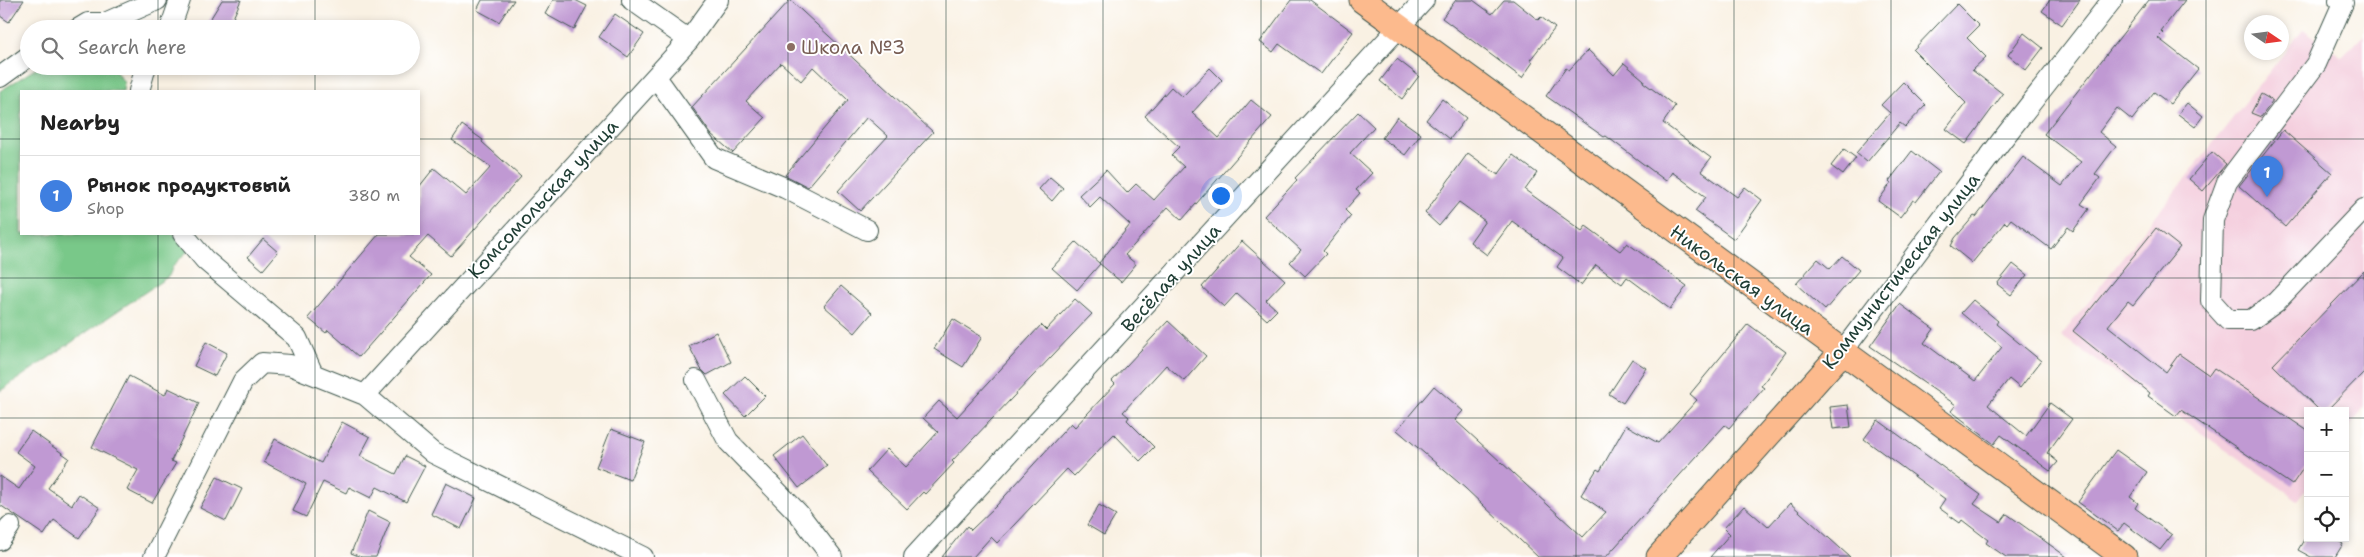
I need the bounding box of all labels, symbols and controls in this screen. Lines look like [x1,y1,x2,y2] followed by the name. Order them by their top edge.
[2244,15,2289,60] north arrow
[20,20,420,75] search box
[38,34,66,62] icon: search
[78,35,187,60] text: Search here
[801,35,905,60] place label: Школа №3
[785,41,797,53] marker: Школа №3
[40,109,120,137] text: Nearby
[462,114,624,284] street label: Комсомольская улица
[2251,156,2283,197] pin: 1
[1816,168,1986,374] street label: Коммунистическая улица
[87,173,291,198] text: Рынок продуктовый
[1208,183,1234,209] your location
[52,185,60,206] text: 1
[348,185,400,206] text: 380 m
[87,198,124,219] text: Shop
[1116,218,1227,338] street label: Весёлая улица
[1665,219,1819,341] street label: Никольская улица
[2304,407,2349,542] map controls
[2304,407,2349,452] button: +
[2304,452,2349,497] button: −
[2304,497,2349,542] button: locate

